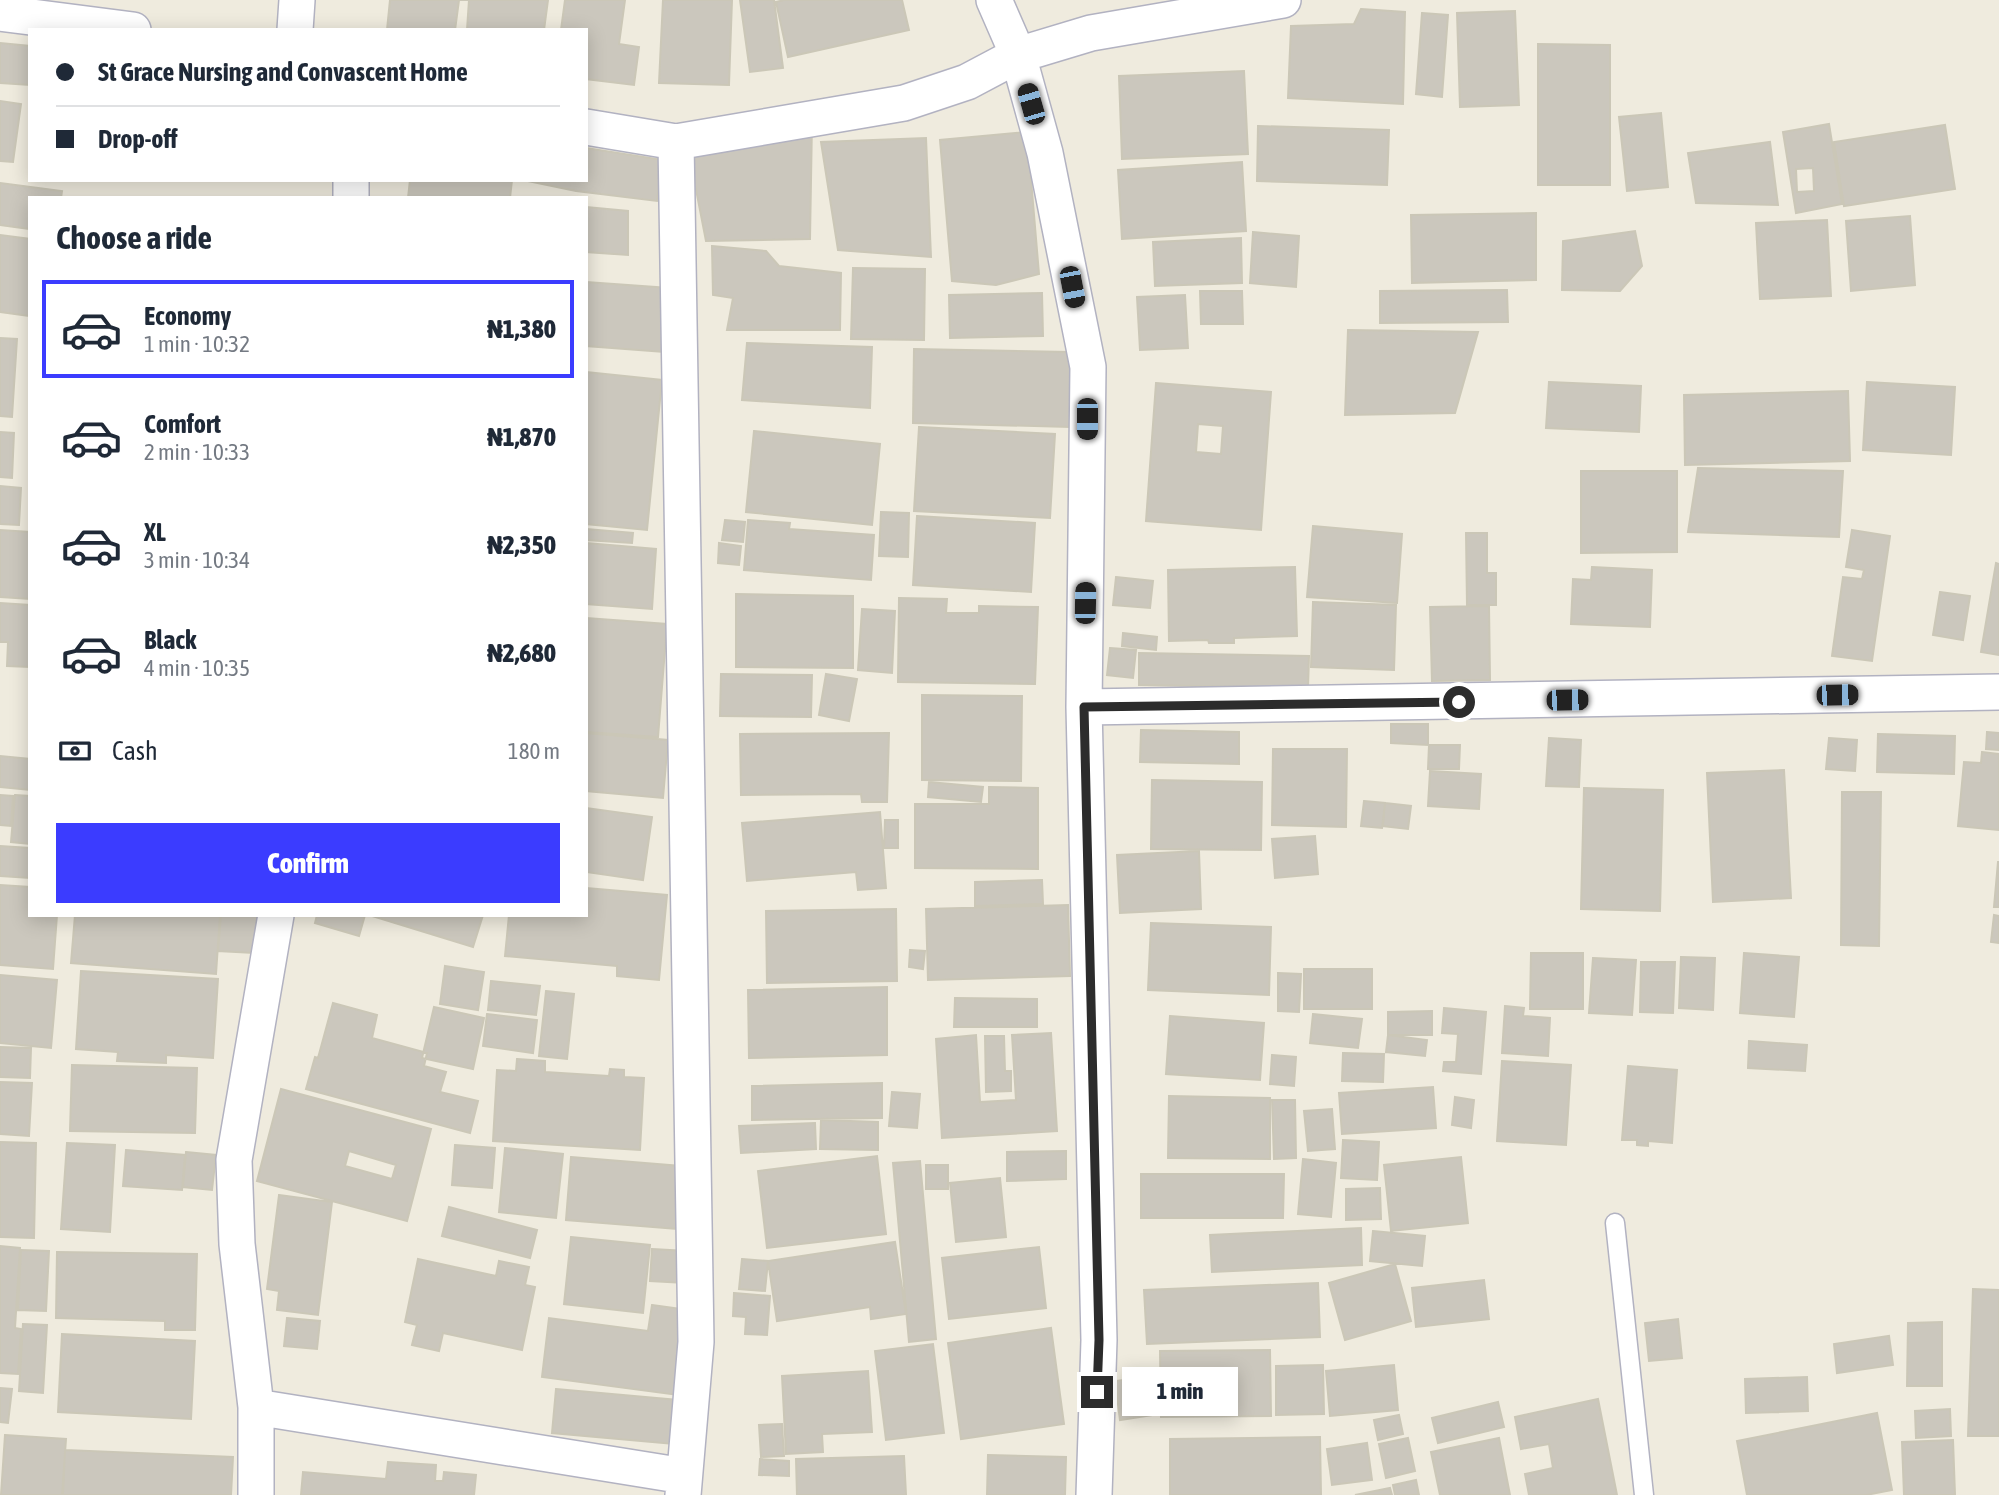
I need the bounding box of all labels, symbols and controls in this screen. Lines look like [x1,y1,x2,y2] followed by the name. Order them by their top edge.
[98,57,468,87] text: St Grace Nursing and Convascent Home
[1016,81,1047,127] car
[98,124,178,154] text: Drop-off
[56,219,212,256] text: Choose a ride
[1058,264,1087,310] car
[60,298,123,361] icon: car
[144,301,231,331] text: Economy
[487,314,556,344] text: ₦1,380
[144,331,250,357] text: 1 min · 10:32
[1077,398,1098,440] car
[60,406,123,469] icon: car
[144,409,221,439] text: Comfort
[487,422,556,452] text: ₦1,870
[144,439,250,465] text: 2 min · 10:33
[60,514,123,577] icon: car
[144,517,166,547] text: XL
[487,530,556,560] text: ₦2,350
[144,547,250,573] text: 3 min · 10:34
[1075,582,1096,624] car
[60,622,123,685] icon: car
[144,625,196,655] text: Black
[487,638,556,668] text: ₦2,680
[144,655,250,681] text: 4 min · 10:35
[1816,684,1859,706] car
[1443,686,1475,718] route start
[1546,689,1589,711] car
[56,732,94,770] icon: cash
[112,736,158,766] text: Cash
[508,738,560,764] text: 180 m
[56,823,560,903] button: Confirm
[1122,1368,1237,1416] callout: 1 min
[1081,1376,1113,1408] route end
[1157,1378,1203,1404] text: 1 min

